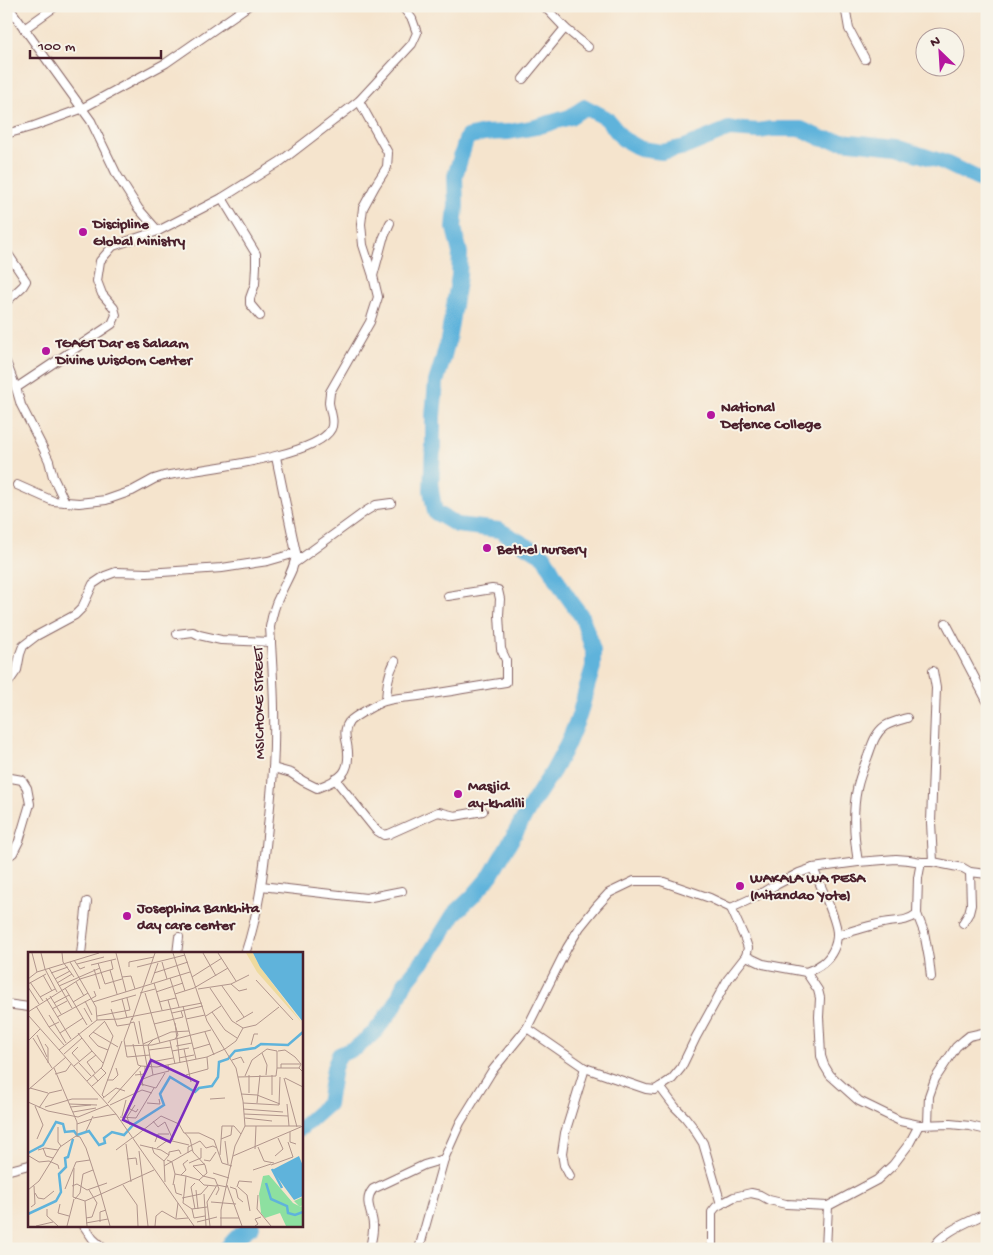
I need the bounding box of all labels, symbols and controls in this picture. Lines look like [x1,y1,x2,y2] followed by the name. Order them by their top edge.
[30,28,161,60] scale bar
[916,28,966,78] north arrow
[928,33,943,52] text: N
[37,38,76,56] text: 100 m
[91,216,186,251] place label: Discipline Global Ministry
[77,226,89,238] marker: Discipline Global Ministry
[54,335,193,370] place label: TGAGT Dar es Salaam Divine Wisdom Center
[40,345,52,357] marker: TGAGT Dar es Salaam Divine Wisdom Center
[719,399,822,434] place label: National Defence College
[705,409,717,421] marker: National Defence College
[496,541,587,559] place label: Bethel nursery
[481,542,493,554] marker: Bethel nursery
[250,645,270,760] street label: MSICHOKE STREET
[467,778,525,813] place label: Masjid ay-khalili
[452,788,464,800] marker: Masjid ay-khalili
[749,870,866,905] place label: WAKALA WA PESA (Mitandao Yote)
[734,880,746,892] marker: WAKALA WA PESA (Mitandao Yote)
[136,900,260,935] place label: Josephina Bankhita day care center
[121,910,133,922] marker: Josephina Bankhita day care center
[28,952,302,1228] inset map

